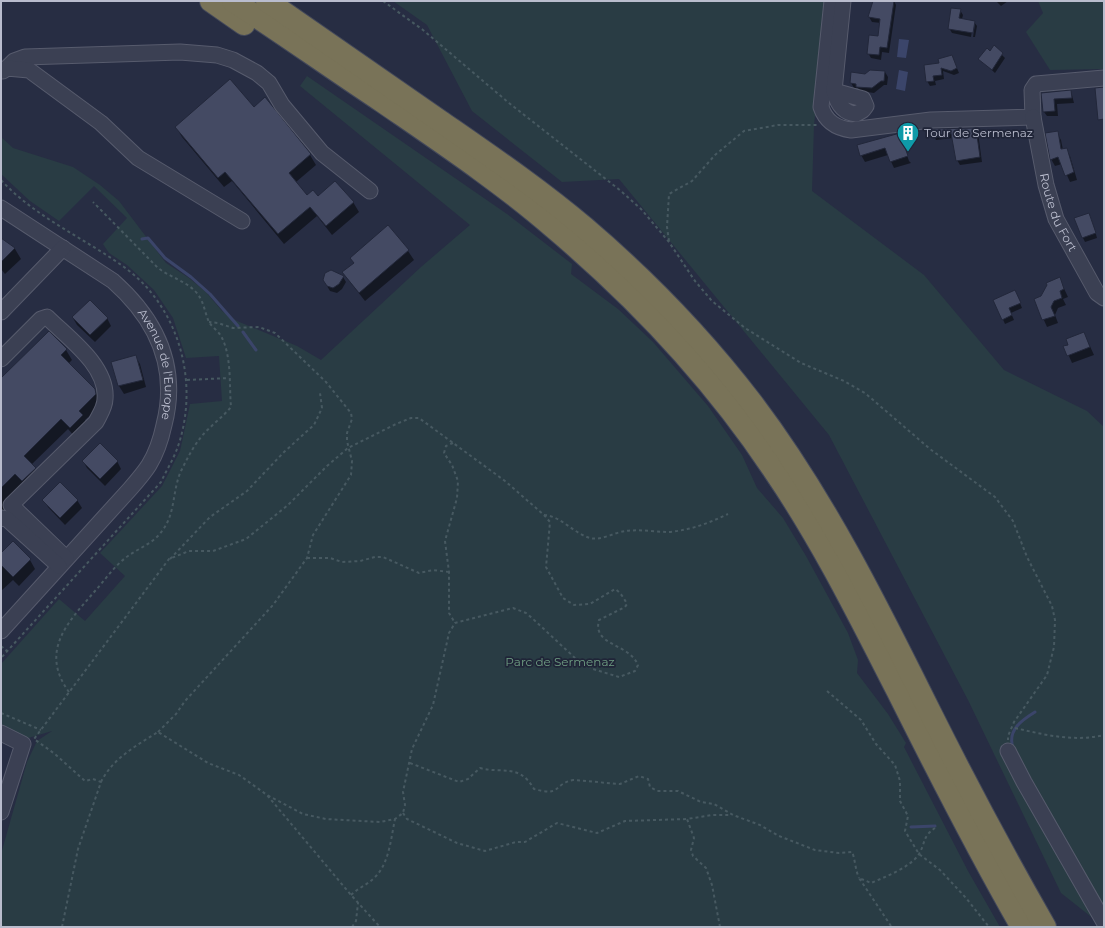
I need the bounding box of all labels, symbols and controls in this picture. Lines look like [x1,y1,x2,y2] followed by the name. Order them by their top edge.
[895,120,921,153] building icon: Tour de Sermenaz
[924,125,1033,140] place label: Tour de Sermenaz
[1037,172,1081,254] street label: Route du Fort
[135,306,177,421] street label: Avenue de l'Europe
[505,654,615,669] park label: Parc de Sermenaz

